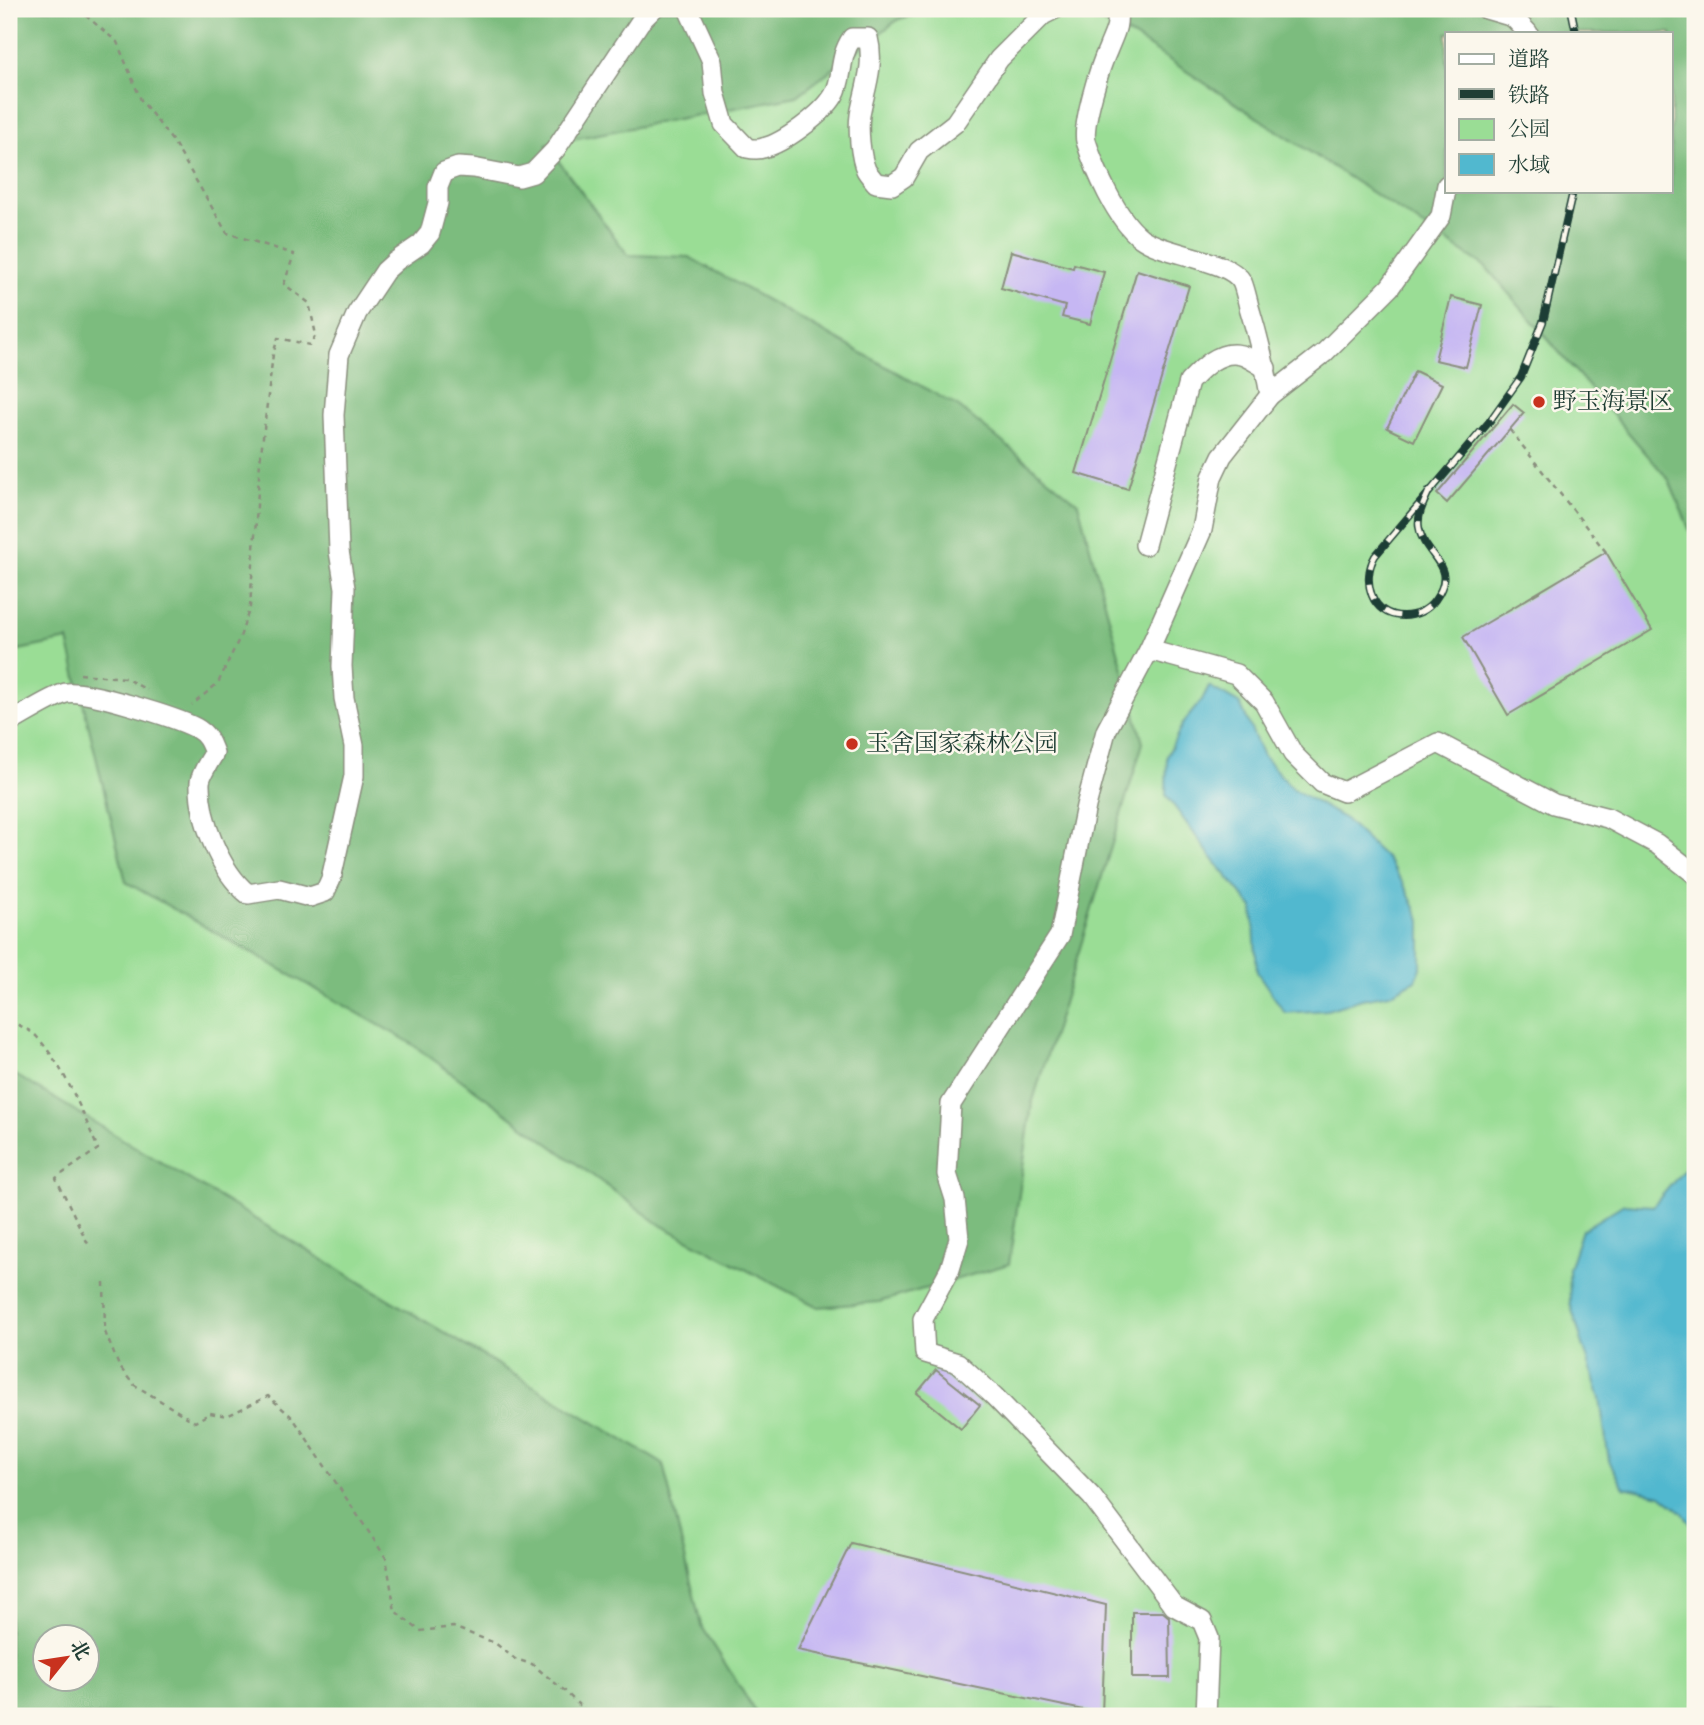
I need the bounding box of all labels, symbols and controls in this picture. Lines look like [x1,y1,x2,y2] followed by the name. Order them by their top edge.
[1445,32,1672,192] legend
[1508,47,1550,74] text: 道路
[1508,83,1550,110] text: 铁路
[1508,117,1550,144] text: 公园
[1508,153,1550,180] text: 水域
[1553,387,1673,418] place label: 野玉海景区
[1531,394,1547,410] marker: 野玉海景区
[866,729,1058,760] place label: 玉舍国家森林公园
[844,736,860,752] marker: 玉舍国家森林公园
[32,1624,102,1694] north arrow
[64,1636,94,1665] text: 北

